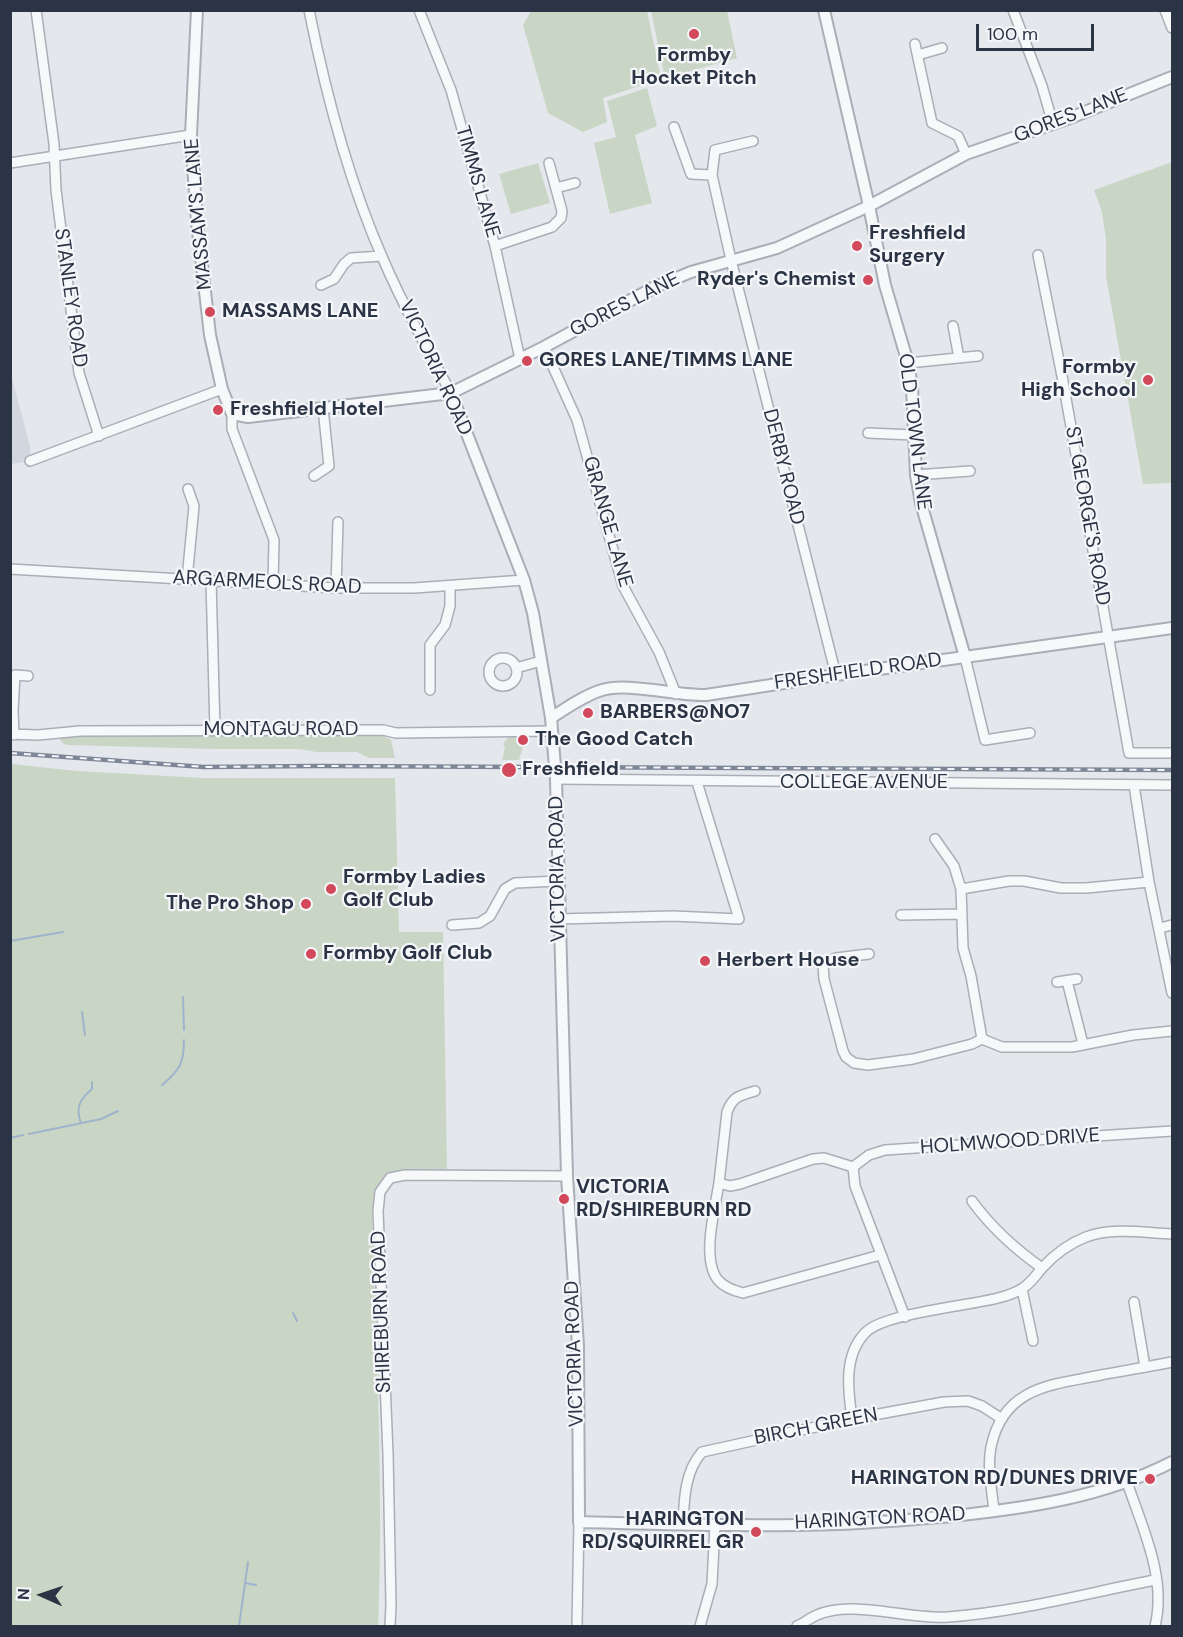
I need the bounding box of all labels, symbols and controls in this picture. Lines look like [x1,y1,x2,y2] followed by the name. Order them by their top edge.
[979,12,1098,50] scale bar
[987,22,1038,46] text: 100 m
[687,27,701,41] marker: Formby Hocket Pitch
[631,44,757,91] place label: Formby Hocket Pitch
[1011,83,1131,149] street label: GORES LANE
[450,123,504,241] street label: TIMMS LANE
[180,137,218,291] street label: MASSAM'S LANE
[869,222,966,269] place label: Freshfield Surgery
[48,227,92,369] street label: STANLEY ROAD
[850,239,864,253] marker: Freshfield Surgery
[566,267,684,343] street label: GORES LANE
[697,268,856,292] place label: Ryder's Chemist
[861,273,875,287] marker: Ryder's Chemist
[393,296,477,440] street label: VICTORIA ROAD
[222,300,378,324] place label: MASSAMS LANE
[203,305,217,319] marker: MASSAMS LANE
[539,349,793,373] place label: GORES LANE/TIMMS LANE
[892,352,936,512] street label: OLD TOWN LANE
[520,354,534,368] marker: GORES LANE/TIMMS LANE
[1021,356,1136,403] place label: Formby High School
[1141,373,1155,387] marker: Formby High School
[230,398,383,422] place label: Freshfield Hotel
[211,403,225,417] marker: Freshfield Hotel
[757,407,809,527] street label: DERBY ROAD
[1059,425,1115,607] street label: ST GEORGE'S ROAD
[577,454,637,590] street label: GRANGE LANE
[172,566,362,600] street label: ARGARMEOLS ROAD
[773,648,943,696] street label: FRESHFIELD ROAD
[600,701,750,725] place label: BARBERS@NO7
[581,706,595,720] marker: BARBERS@NO7
[203,718,359,742] street label: MONTAGU ROAD
[535,728,693,752] place label: The Good Catch
[516,733,530,747] marker: The Good Catch
[522,758,619,782] place label: Freshfield
[500,761,518,779] marker: Freshfield
[780,771,948,795] street label: COLLEGE AVENUE
[545,796,571,942] street label: VICTORIA ROAD
[343,866,486,913] place label: Formby Ladies Golf Club
[324,882,338,896] marker: Formby Ladies Golf Club
[166,892,294,916] place label: The Pro Shop
[299,897,313,911] marker: The Pro Shop
[323,942,492,966] place label: Formby Golf Club
[304,947,318,961] marker: Formby Golf Club
[717,949,860,973] place label: Herbert House
[698,954,712,968] marker: Herbert House
[919,1124,1101,1160] street label: HOLMWOOD DRIVE
[576,1176,752,1223] place label: VICTORIA RD/SHIREBURN RD
[557,1192,571,1206] marker: VICTORIA RD/SHIREBURN RD
[367,1230,397,1394] street label: SHIREBURN ROAD
[560,1280,590,1428] street label: VICTORIA ROAD
[752,1403,880,1451] street label: BIRCH GREEN
[851,1467,1138,1491] place label: HARINGTON RD/DUNES DRIVE
[1143,1472,1157,1486] marker: HARINGTON RD/DUNES DRIVE
[794,1503,966,1535] street label: HARINGTON ROAD
[582,1508,744,1555] place label: HARINGTON RD/SQUIRREL GR
[749,1525,763,1539] marker: HARINGTON RD/SQUIRREL GR
[12,1565,72,1625] north arrow
[13,1588,34,1600] text: N

